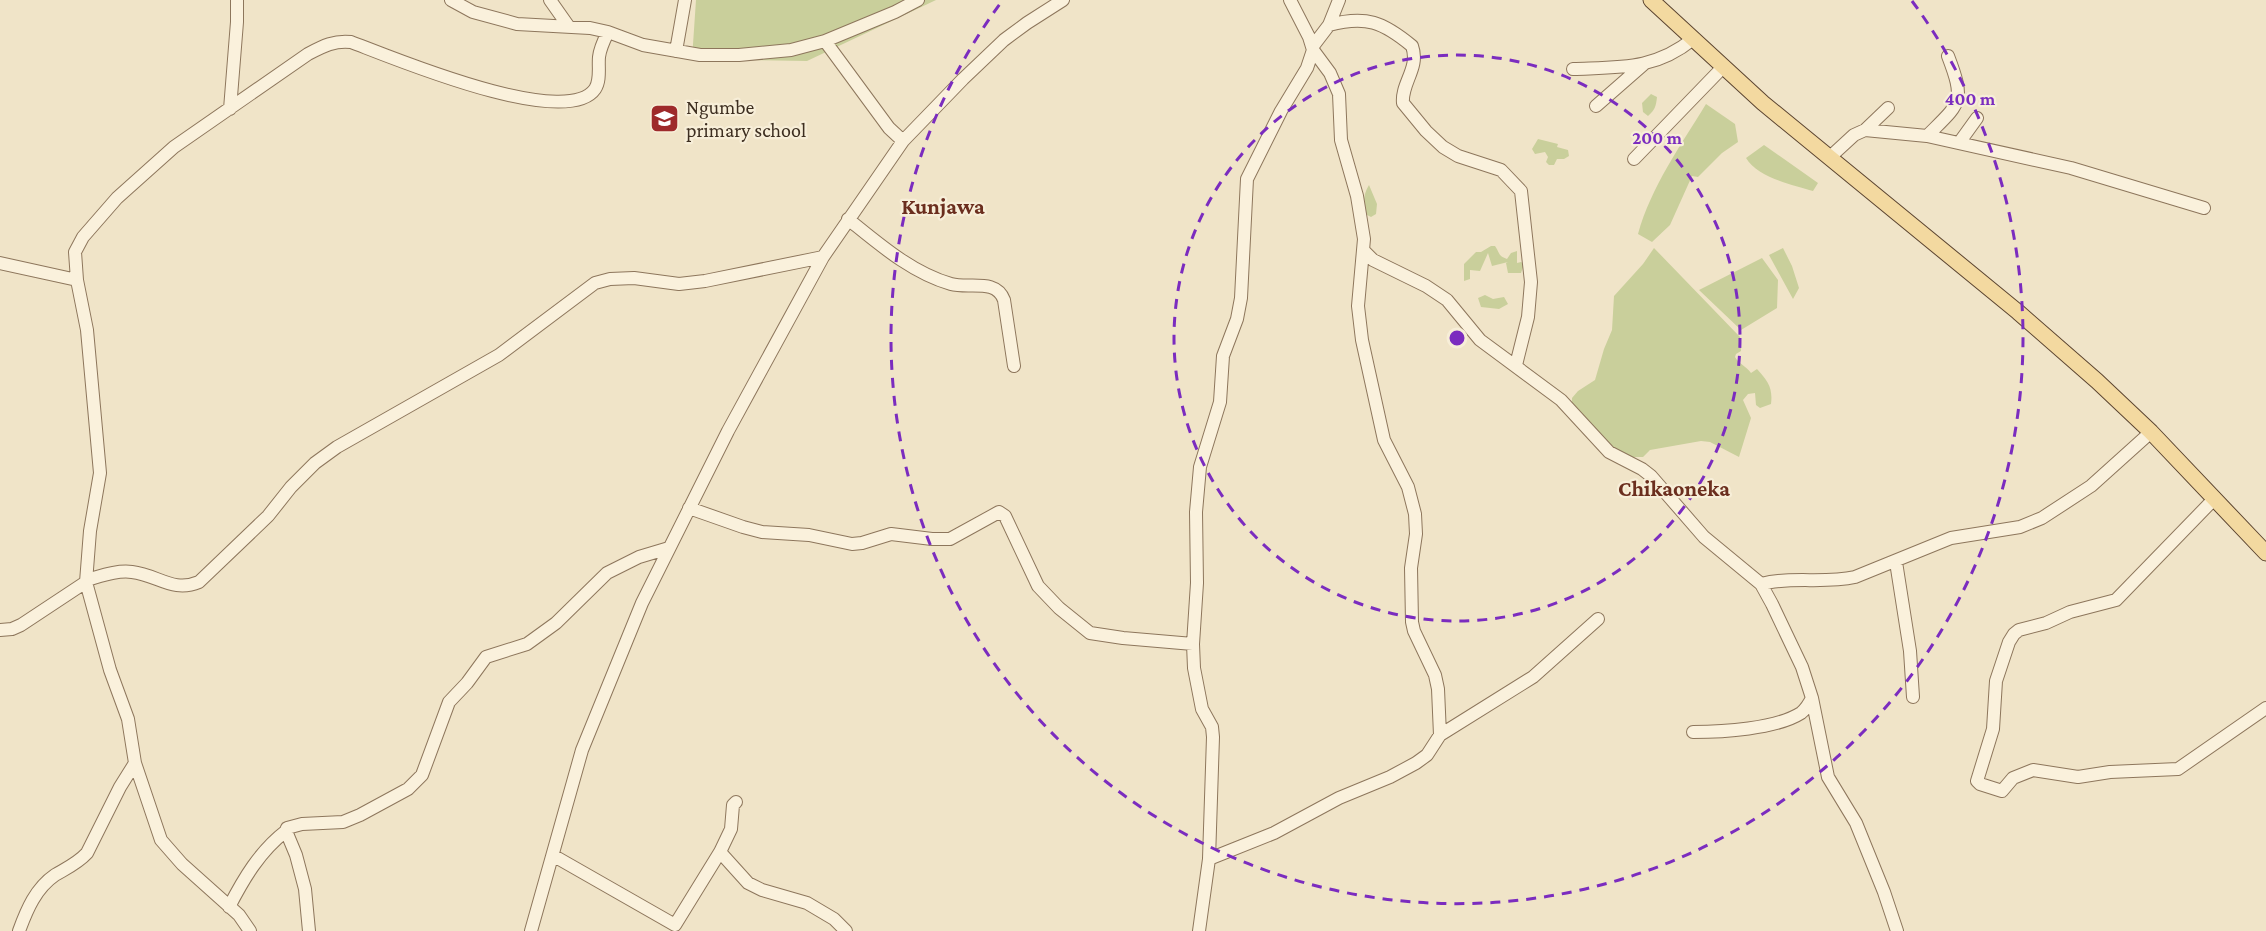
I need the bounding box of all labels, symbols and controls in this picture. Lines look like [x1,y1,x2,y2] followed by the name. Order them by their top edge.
[1945,89,1996,109] text: 400 m
[686,96,806,142] place label: Ngumbe primary school
[649,103,681,135] school or university icon: Ngumbe primary school
[1632,128,1683,148] text: 200 m
[901,194,985,219] district label: Kunjawa
[1447,328,1467,348] centre of rings
[1618,476,1730,501] district label: Chikaoneka

